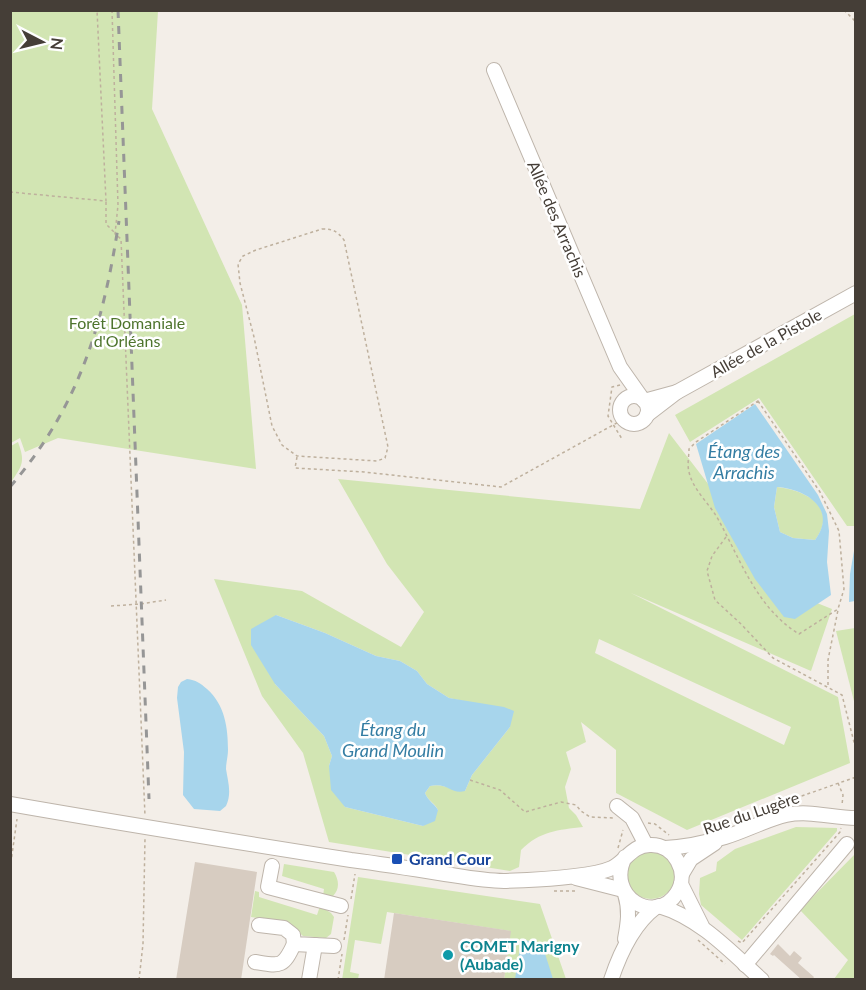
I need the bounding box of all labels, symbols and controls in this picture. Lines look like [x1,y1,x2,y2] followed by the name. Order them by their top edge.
[12,12,72,72] north arrow
[47,37,68,51] text: N
[524,158,591,280] street label: Allée des Arrachis
[707,304,825,381] street label: Allée de la Pistole
[69,313,185,350] park label: Forêt Domaniale d'Orléans
[708,440,780,483] water label: Étang des Arrachis
[342,718,444,761] water label: Étang du Grand Moulin
[700,787,801,838] street label: Rue du Lugère
[409,849,491,868] place label: Grand Cour
[390,852,404,866] marker: Grand Cour
[460,936,580,973] place label: COMET Marigny (Aubade)
[441,948,455,962] marker: COMET Marigny (Aubade)

